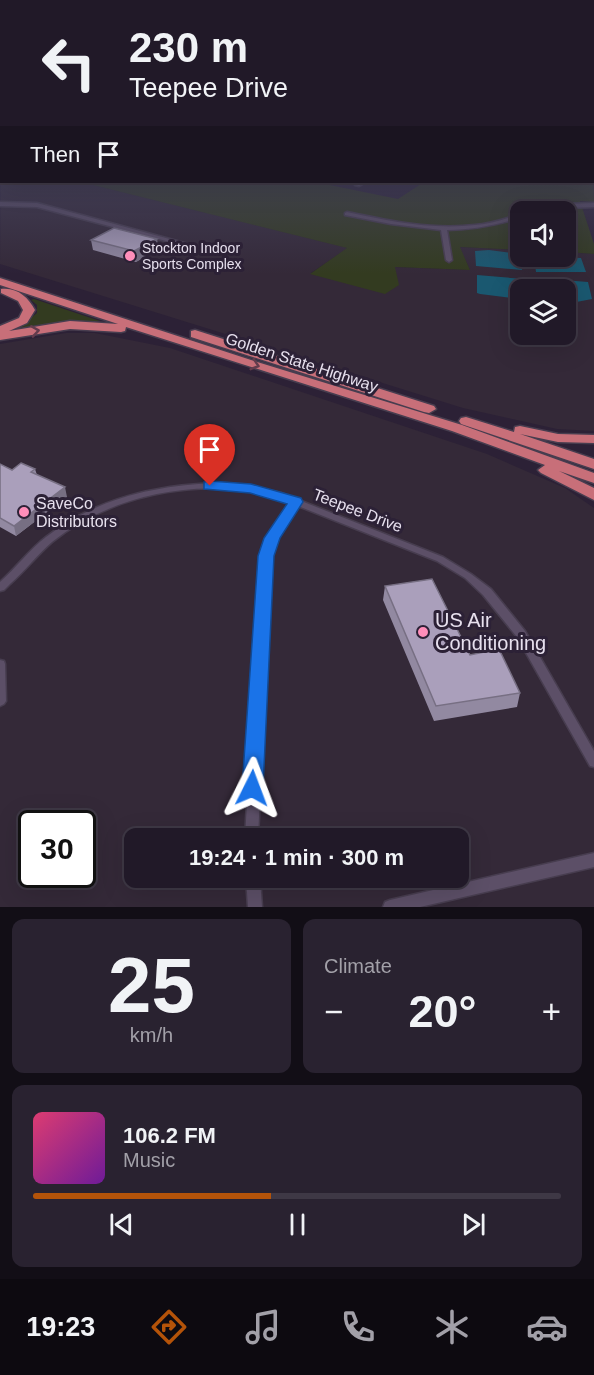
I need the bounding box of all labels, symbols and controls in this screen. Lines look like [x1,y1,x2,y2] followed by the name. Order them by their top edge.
[30,24,108,102] icon: left
[129,24,248,71] text: 230 m
[129,73,288,103] text: Teepee Drive
[92,138,125,171] icon: arrive
[30,142,80,167] text: Then
[510,201,576,345] map controls
[510,201,576,267] button: sound
[142,240,242,272] place label: Stockton Indoor Sports Complex
[123,249,137,263] marker: Stockton Indoor Sports Complex
[510,279,576,345] button: layers
[30,325,40,337] one-way arrow
[224,330,380,395] street label: Golden State Highway
[249,358,260,371] one-way arrow
[184,424,235,486] pin
[193,433,226,466] icon: arrive
[311,486,405,535] street label: Teepee Drive
[36,495,117,530] place label: SaveCo Distributors
[17,505,31,519] marker: SaveCo Distributors
[435,609,546,654] place label: US Air Conditioning
[416,625,430,639] marker: US Air Conditioning
[220,756,284,820] position arrow
[18,810,96,888] speed limit sign: 30
[189,845,404,870] text: 19:24 · 1 min · 300 m
[108,941,195,1029] text: 25
[324,955,392,977] text: Climate
[408,986,477,1037] text: 20°
[324,993,343,1030] text: −
[542,993,561,1030] text: +
[130,1024,173,1046] text: km/h
[123,1123,216,1148] text: 106.2 FM
[123,1149,175,1171] text: Music
[105,1208,138,1241] icon: previous
[281,1208,314,1241] icon: pause
[457,1208,490,1241] icon: next
[148,1306,190,1348] icon: directions
[242,1306,284,1348] icon: music
[337,1306,379,1348] icon: phone
[431,1306,473,1348] icon: climate
[526,1306,568,1348] icon: car
[26,1312,95,1342] text: 19:23

